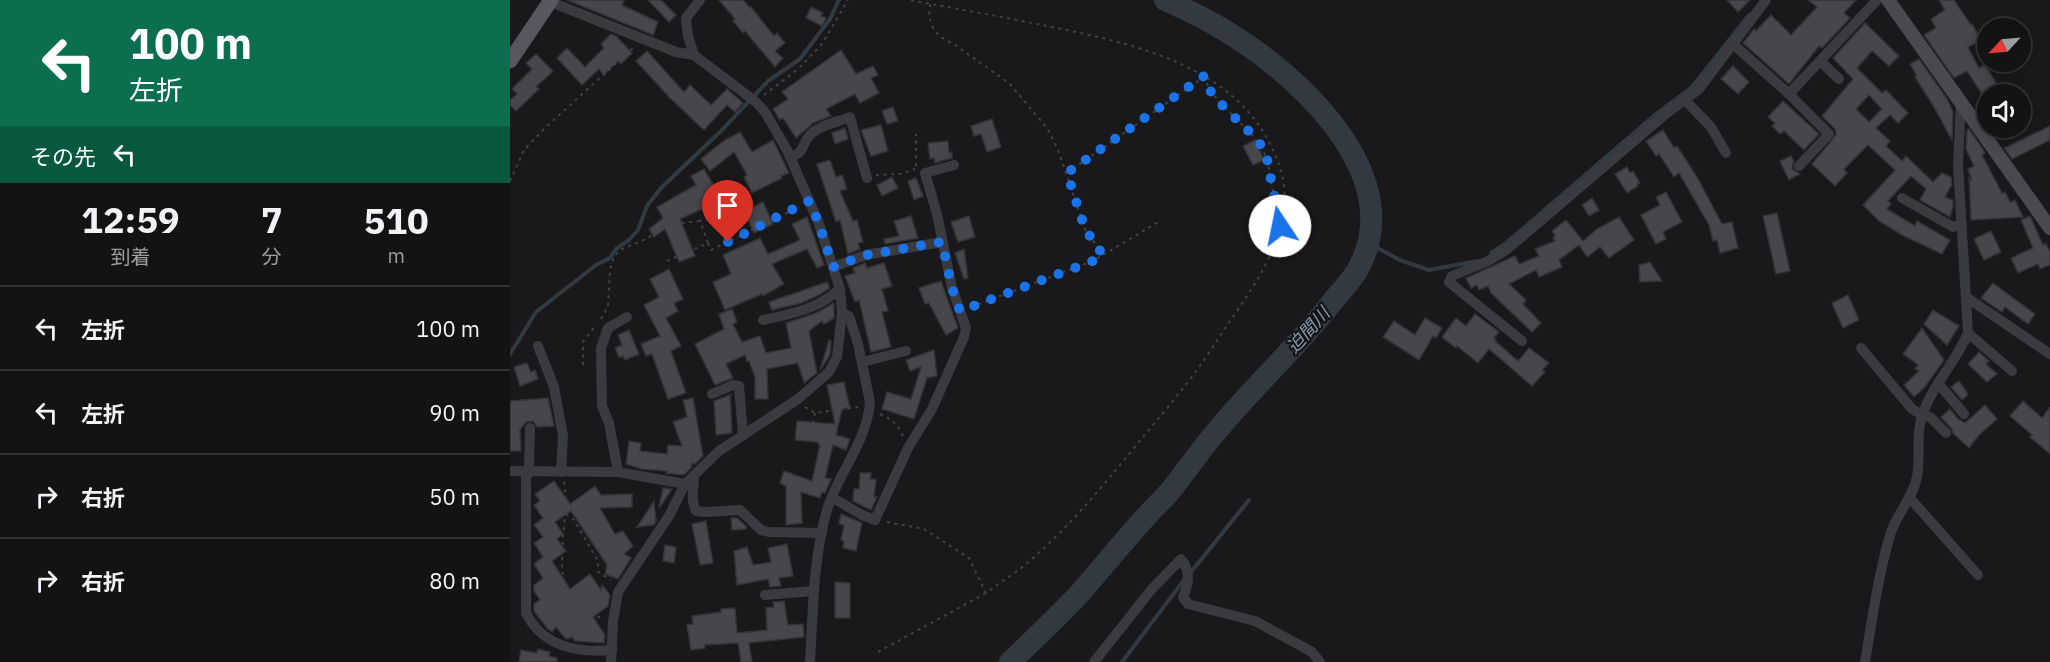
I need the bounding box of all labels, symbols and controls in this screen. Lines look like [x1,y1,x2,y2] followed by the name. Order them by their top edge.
[129,16,252,71] text: 100 m
[1977,18,2031,72] north arrow
[1977,18,2031,138] map controls
[30,24,108,102] icon: left
[129,72,183,107] text: 左折
[1977,84,2031,138] button: sound
[108,138,141,171] icon: left
[30,142,96,171] text: その先
[702,180,753,242] pin
[711,189,744,222] icon: arrive
[1248,194,1312,258] position arrow
[81,196,180,243] text: 12:59
[261,196,283,243] text: 7
[364,197,429,244] text: 510
[388,242,405,269] text: m
[110,243,150,270] text: 到着
[262,243,282,270] text: 分
[1281,301,1336,358] water label: 迫間川
[30,312,63,345] icon: left
[416,314,480,343] text: 100 m
[81,315,125,344] text: 左折
[30,396,63,429] icon: left
[429,398,480,427] text: 90 m
[81,399,125,428] text: 左折
[30,480,63,513] icon: right
[429,482,480,511] text: 50 m
[81,483,125,512] text: 右折
[30,564,63,597] icon: right
[429,566,480,595] text: 80 m
[81,567,125,596] text: 右折

